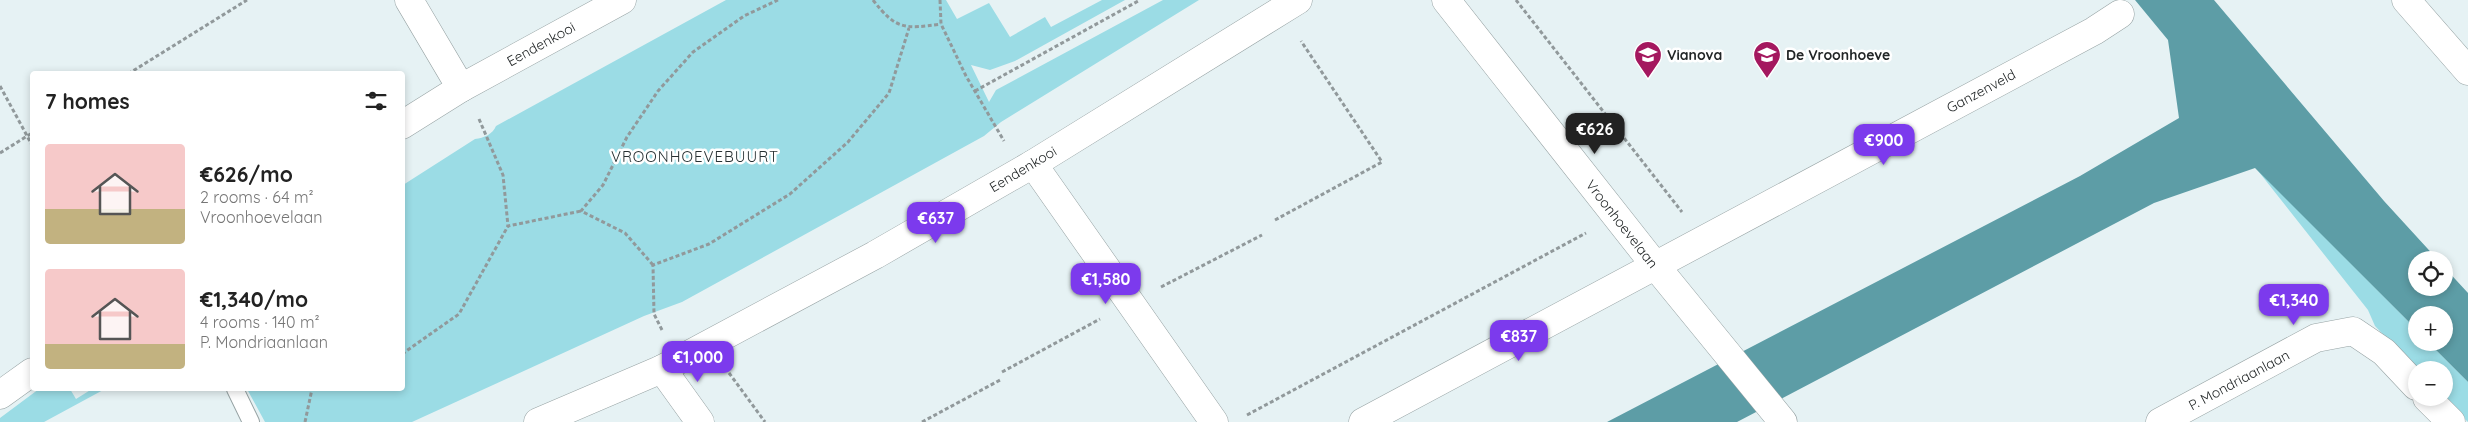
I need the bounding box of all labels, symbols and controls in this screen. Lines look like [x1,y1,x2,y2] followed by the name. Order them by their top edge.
[504,18,578,70] street label: Eendenkooi
[1633,40,1663,79] school or university icon: Vianova
[1752,40,1782,79] school or university icon: De Vroonhoeve
[1667,46,1722,64] place label: Vianova
[1786,46,1890,64] place label: De Vroonhoeve
[1943,65,2019,117] street label: Ganzenveld
[362,87,390,115] icon: filters
[45,88,130,114] text: 7 homes
[1565,112,1625,155] pin: €626
[1577,119,1613,139] text: €626
[1854,124,1914,166] pin: €900
[1865,130,1903,150] text: €900
[986,142,1060,196] street label: Eendenkooi
[611,147,779,166] district label: VROONHOEVEBUURT
[200,161,293,187] text: €626/mo
[85,164,145,224] icon: home
[1582,176,1662,272] street label: Vroonhoevelaan
[200,187,314,207] text: 2 rooms · 64 m²
[906,202,966,244] pin: €637
[200,207,322,227] text: Vroonhoevelaan
[918,208,954,228] text: €637
[2408,251,2453,406] map controls
[2408,251,2453,296] button: locate
[1065,262,1147,305] pin: €1,580
[1082,269,1130,289] text: €1,580
[2253,284,2335,326] pin: €1,340
[200,286,308,312] text: €1,340/mo
[85,289,145,349] icon: home
[2270,290,2318,310] text: €1,340
[2408,306,2453,351] button: +
[200,312,320,332] text: 4 rooms · 140 m²
[1489,320,1549,362] pin: €837
[1501,326,1537,346] text: €837
[200,332,328,352] text: P. Mondriaanlaan
[657,340,739,383] pin: €1,000
[2185,346,2293,414] street label: P. Mondriaanlaan
[673,347,723,367] text: €1,000
[2408,361,2453,406] button: −

